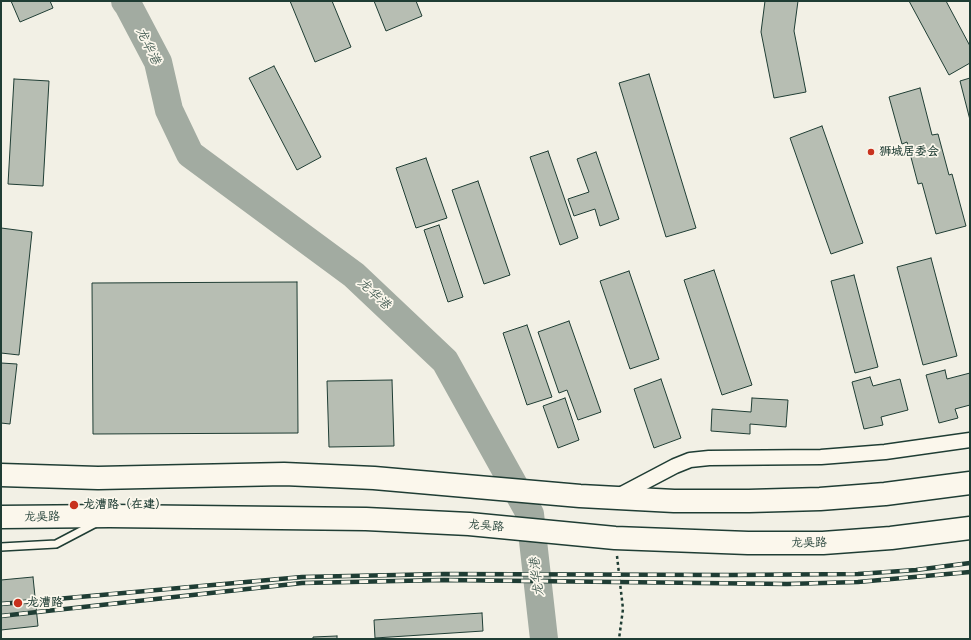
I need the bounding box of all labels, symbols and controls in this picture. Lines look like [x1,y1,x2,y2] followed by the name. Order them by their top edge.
[132,25,164,67] water label: 龙华港
[879,145,939,159] place label: 狮城居委会
[866,147,876,157] marker: 狮城居委会
[354,275,394,313] water label: 龙华港
[83,498,167,512] place label: 龙漕路（在建）
[68,499,80,511] marker: 龙漕路（在建）
[24,509,60,525] street label: 龙吴路
[467,517,505,535] street label: 龙吴路
[791,535,827,551] street label: 龙吴路
[527,557,547,597] water label: 龙华港
[27,596,63,610] place label: 龙漕路
[12,597,24,609] marker: 龙漕路

